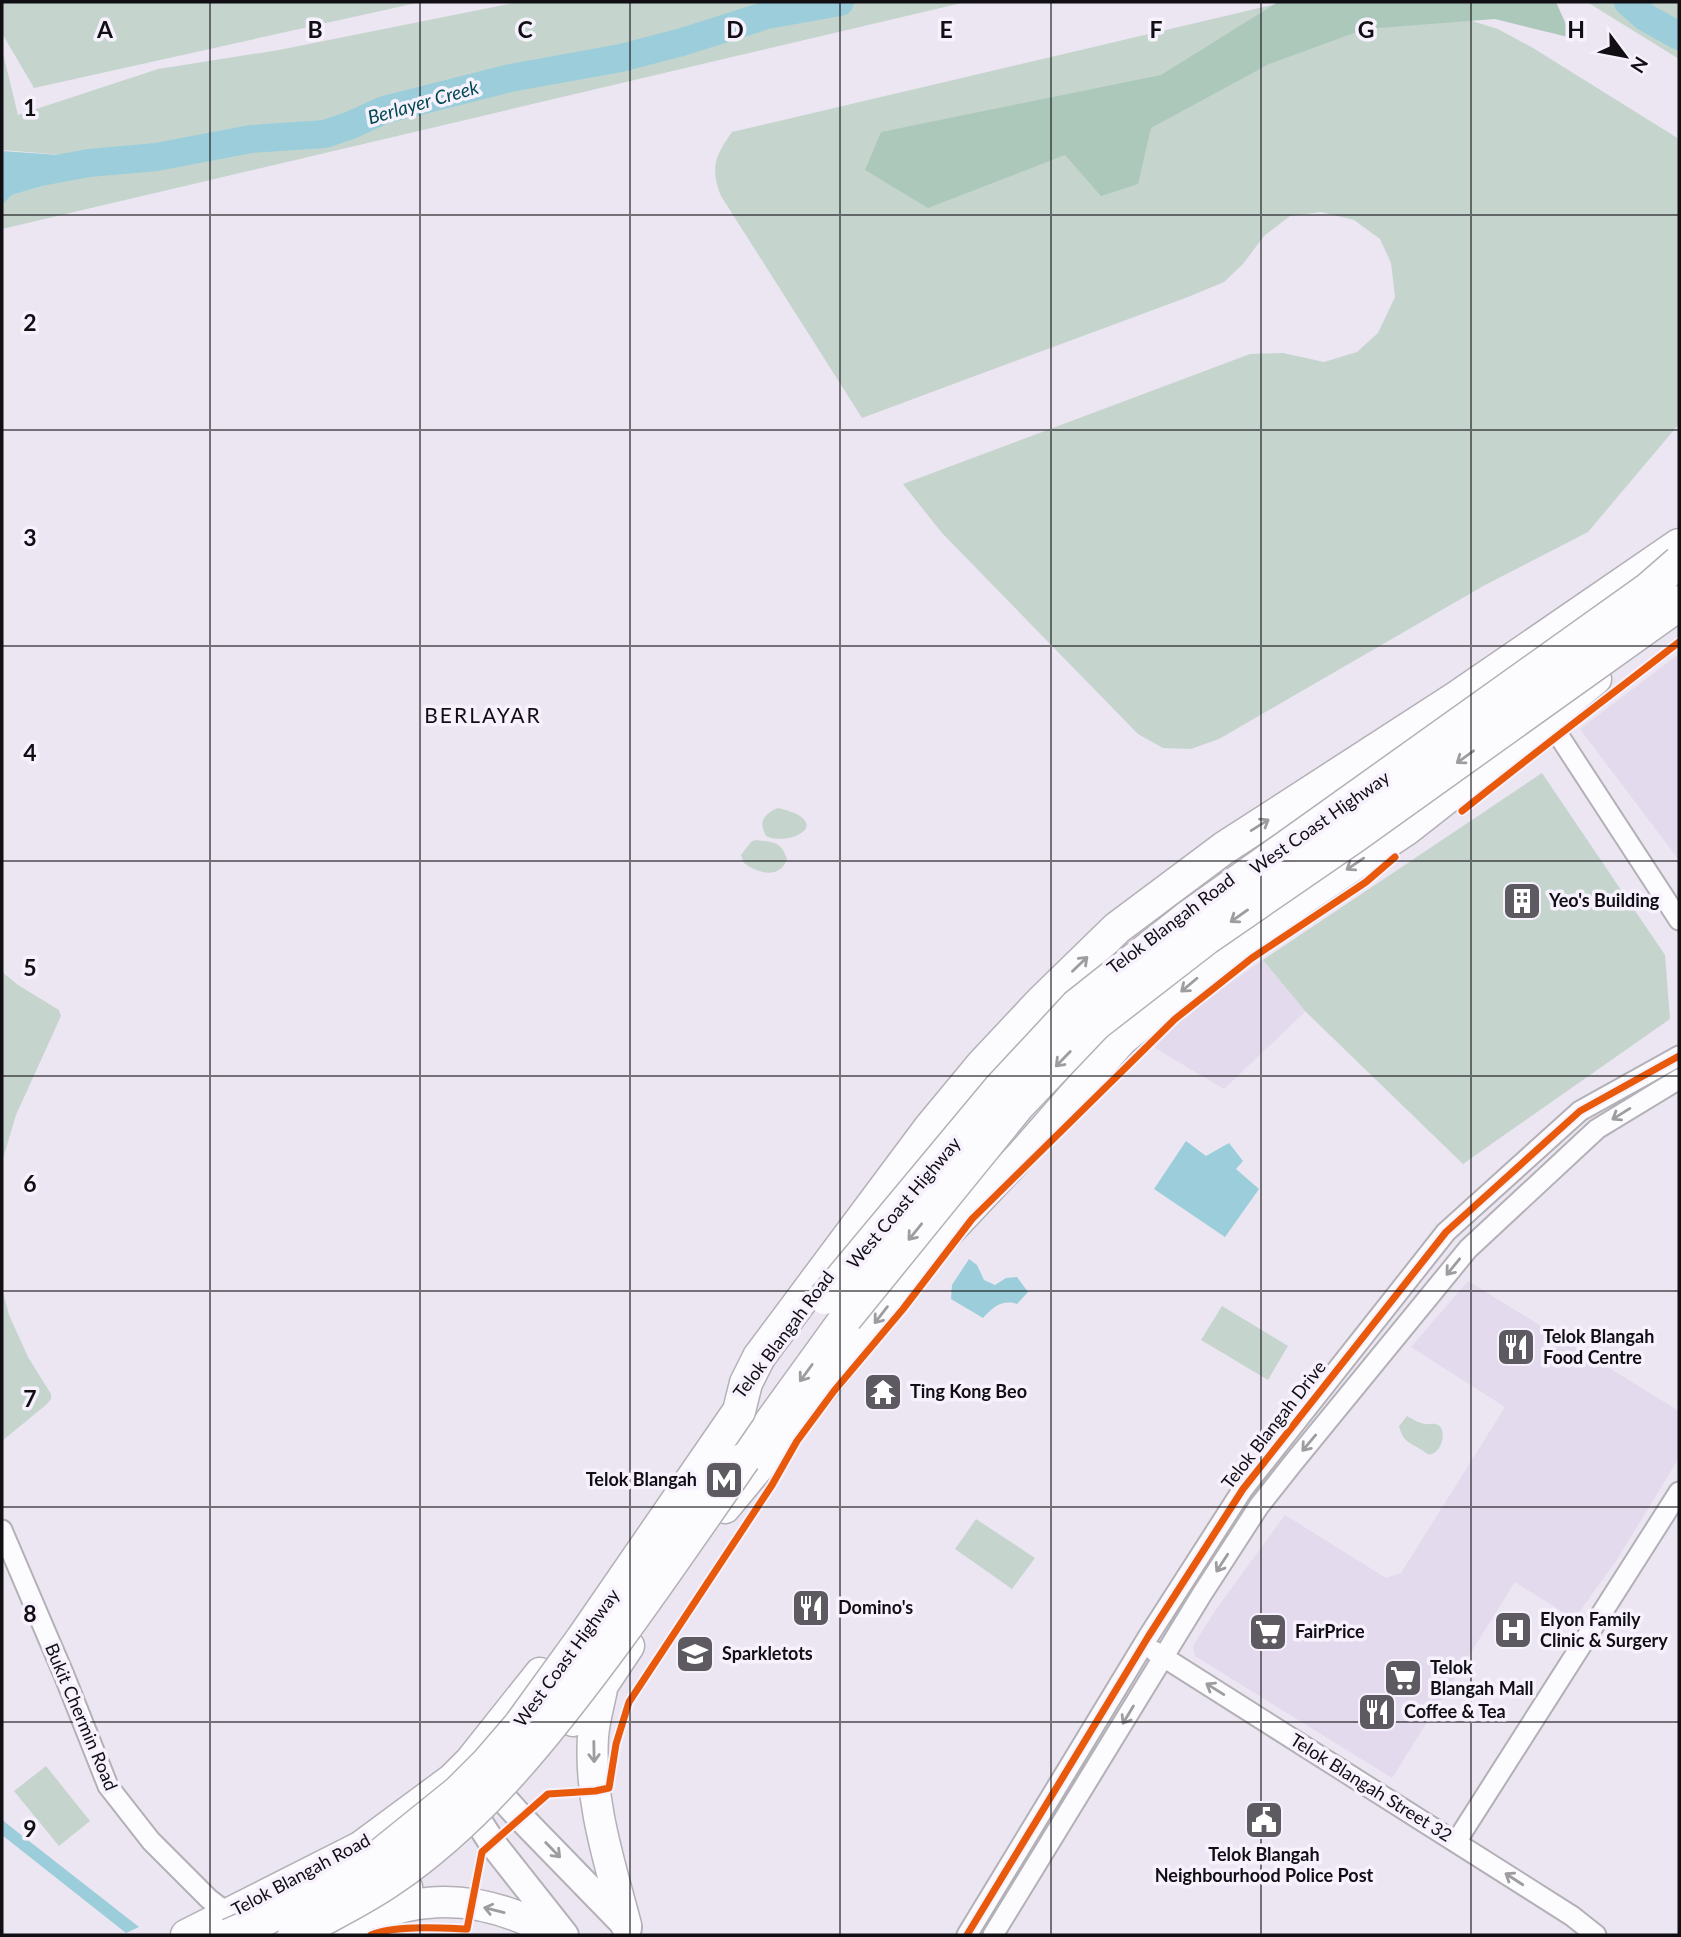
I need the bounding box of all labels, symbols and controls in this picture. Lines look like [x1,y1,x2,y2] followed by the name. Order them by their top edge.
[96,15,114,43] text: A
[307,15,323,43] text: B
[517,15,533,43] text: C
[726,15,744,43] text: D
[939,15,953,43] text: E
[1149,15,1163,43] text: F
[1358,15,1374,43] text: G
[1567,15,1585,43] text: H
[1590,21,1660,91] north arrow
[1626,53,1653,78] text: N
[365,74,482,128] water label: Berlayer Creek
[23,93,37,121] text: 1
[23,308,37,336] text: 2
[23,523,37,551] text: 3
[424,702,542,727] district label: BERLAYAR
[23,738,37,766] text: 4
[1456,750,1475,764] one-way arrow
[1245,765,1394,879] street label: West Coast Highway
[1250,818,1270,832] one-way arrow
[1346,857,1365,872] one-way arrow
[1102,868,1238,978] street label: Telok Blangah Road
[1501,880,1543,922] building icon: Yeo's Building
[1548,889,1660,911] place label: Yeo's Building
[1230,909,1249,923] one-way arrow
[23,953,37,981] text: 5
[1072,955,1089,972] one-way arrow
[1181,977,1199,993] one-way arrow
[1054,1051,1071,1068] one-way arrow
[1611,1108,1631,1122] one-way arrow
[842,1131,965,1273] street label: West Coast Highway
[23,1169,37,1197] text: 6
[908,1223,923,1241] one-way arrow
[1446,1257,1461,1276] one-way arrow
[728,1266,838,1402] street label: Telok Blangah Road
[874,1305,889,1323] one-way arrow
[1543,1325,1654,1368] place label: Telok Blangah Food Centre
[1495,1326,1537,1368] restaurant icon: Telok Blangah Food Centre
[1216,1356,1330,1493] street label: Telok Blangah Drive
[799,1364,814,1383] one-way arrow
[862,1371,904,1413] temple icon: Ting Kong Beo
[910,1380,1027,1402] place label: Ting Kong Beo
[23,1384,37,1412] text: 7
[1301,1434,1317,1452] one-way arrow
[703,1459,745,1501] metro station icon: Telok Blangah
[586,1468,697,1490] place label: Telok Blangah
[1214,1553,1229,1572] one-way arrow
[509,1584,624,1731] street label: West Coast Highway
[790,1587,832,1629] restaurant icon: Domino's
[838,1596,913,1618] place label: Domino's
[23,1599,37,1627] text: 8
[1540,1608,1668,1651] place label: Elyon Family Clinic & Surgery
[1492,1609,1534,1651] hospital icon: Elyon Family Clinic & Surgery
[1247,1611,1289,1653] supermarket icon: FairPrice
[1295,1620,1365,1642] place label: FairPrice
[674,1633,716,1675] school or university icon: Sparkletots
[41,1640,123,1794] street label: Bukit Chermin Road
[722,1642,813,1664] place label: Sparkletots
[1430,1656,1533,1699] place label: Telok Blangah Mall
[1382,1657,1424,1699] supermarket icon: Telok Blangah Mall
[1206,1682,1226,1696] one-way arrow
[1356,1691,1398,1733] restaurant icon: Coffee & Tea
[1404,1700,1506,1722] place label: Coffee & Tea
[1121,1704,1135,1724] one-way arrow
[1287,1728,1457,1846] street label: Telok Blangah Street 32
[587,1741,600,1764] one-way arrow
[1243,1799,1285,1841] public building icon: Telok Blangah Neighbourhood Police Post
[23,1814,37,1842] text: 9
[227,1828,374,1920] street label: Telok Blangah Road
[544,1841,561,1858] one-way arrow
[1155,1843,1374,1886] place label: Telok Blangah Neighbourhood Police Post
[1505,1872,1524,1887] one-way arrow
[483,1902,505,1915] one-way arrow

